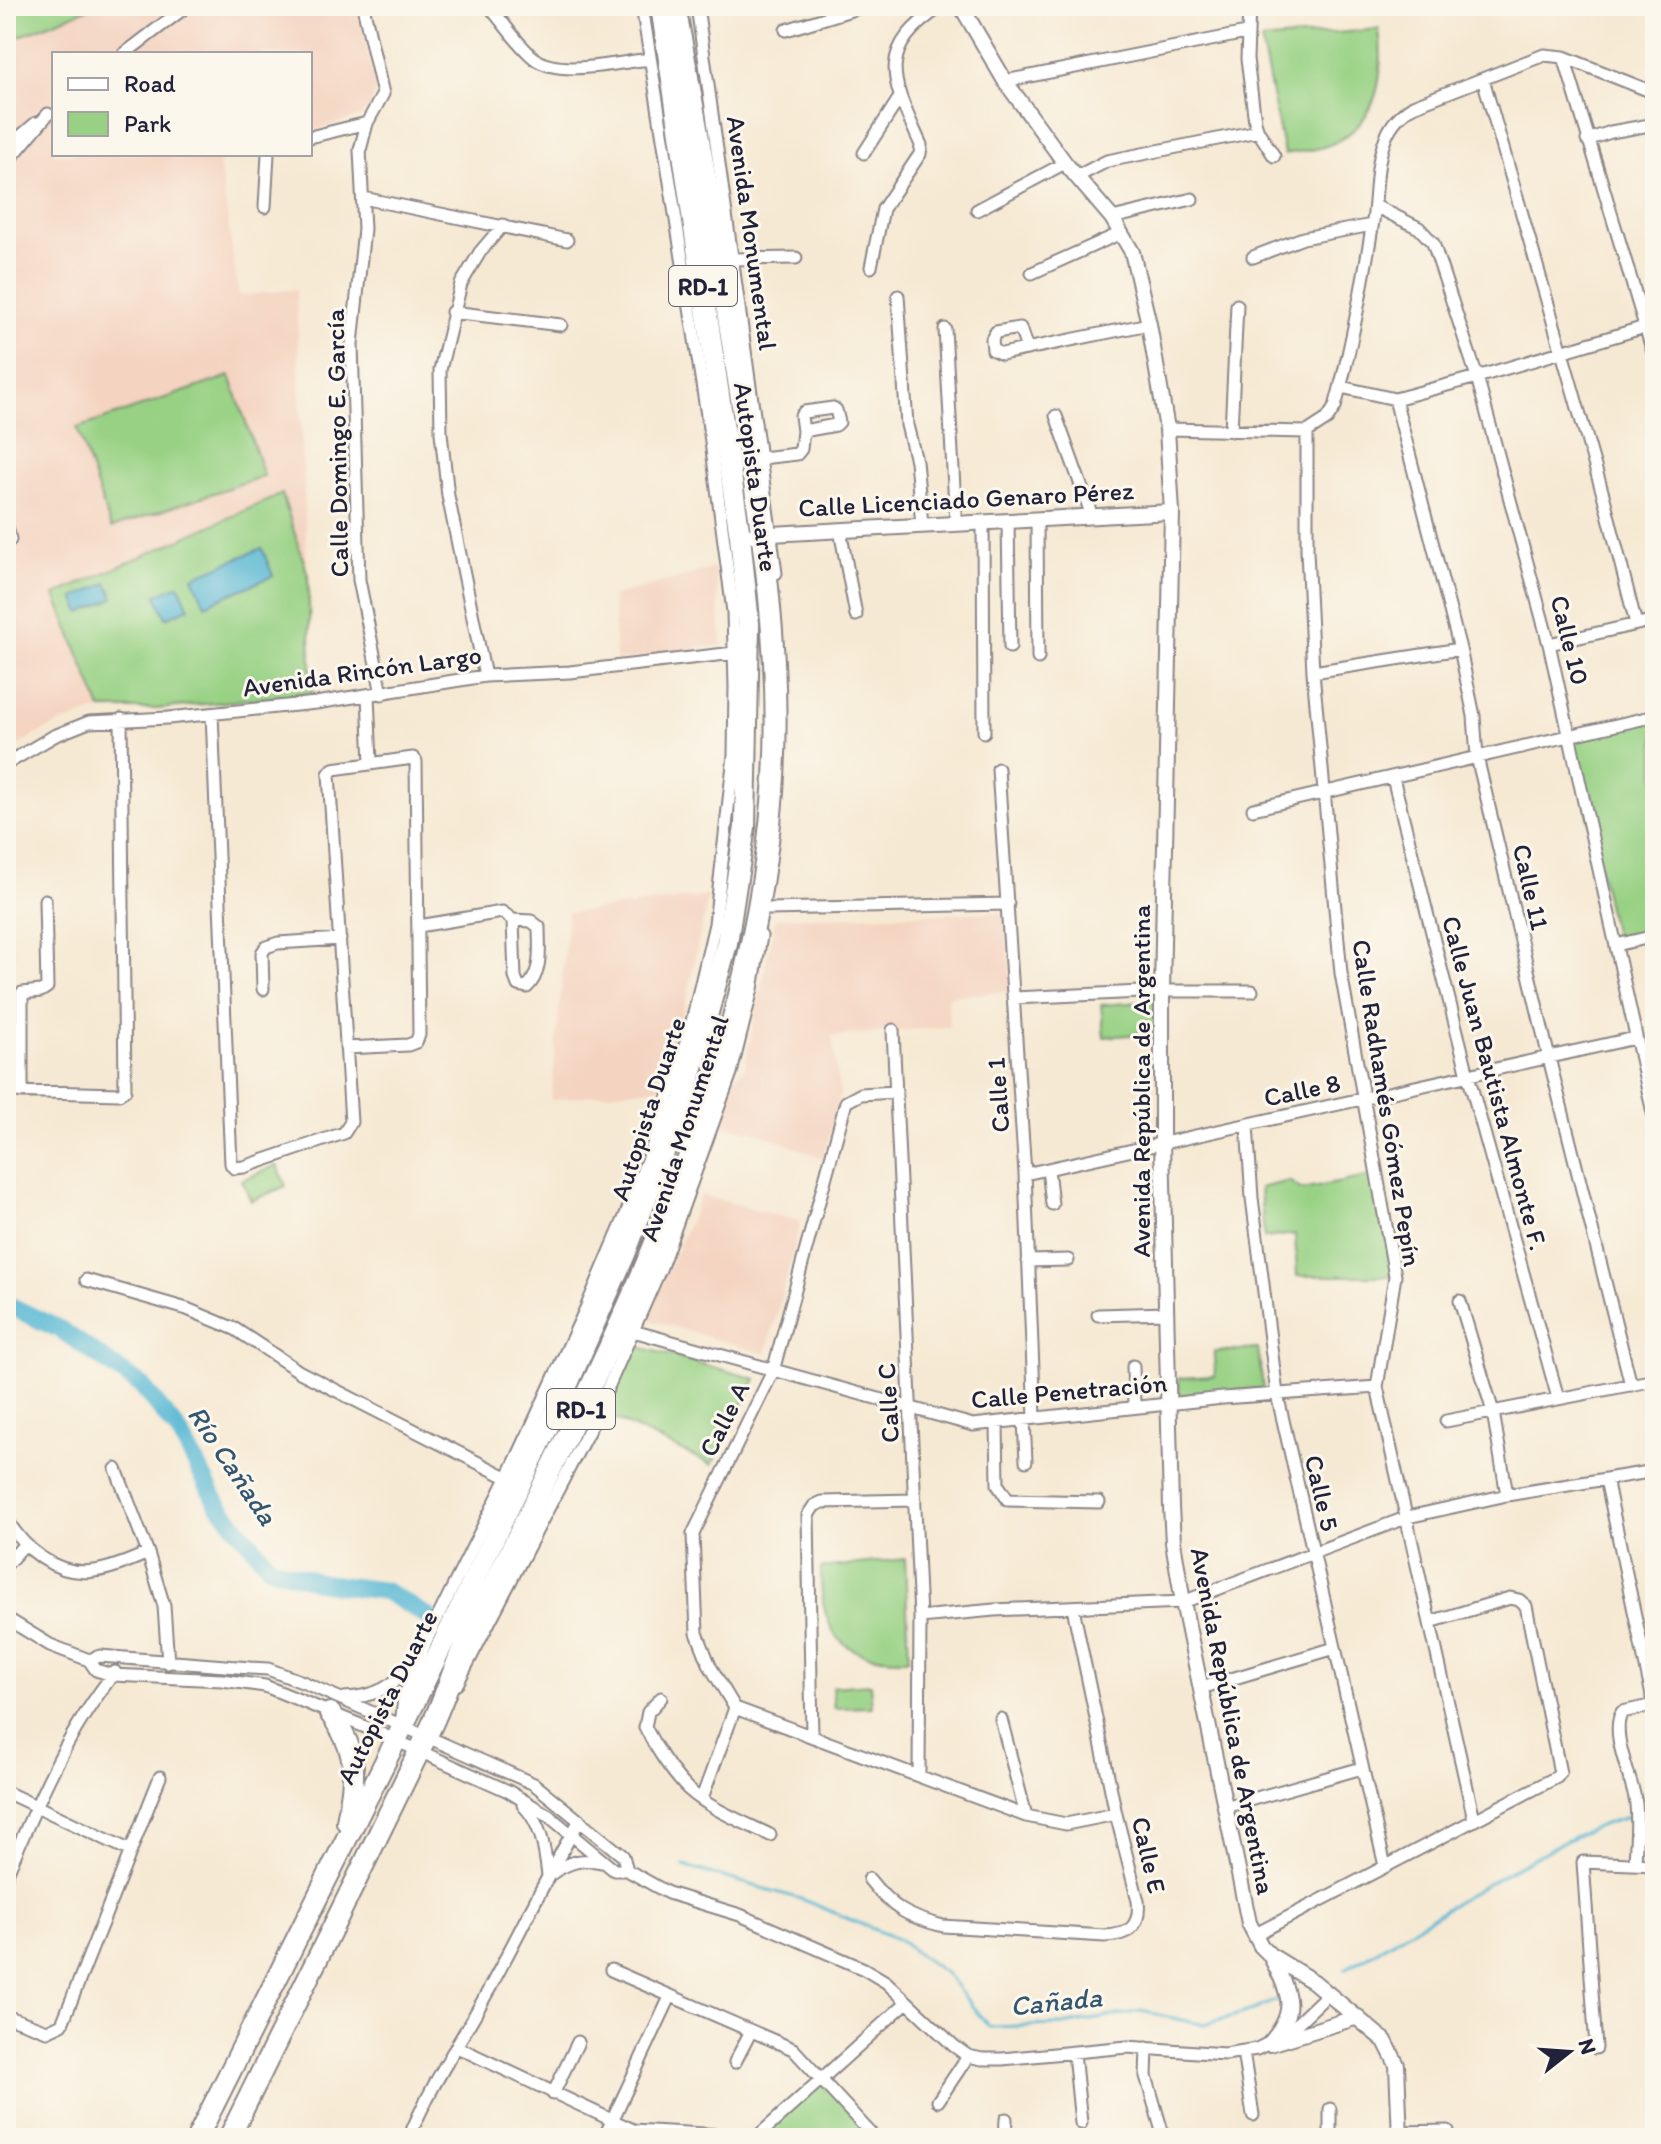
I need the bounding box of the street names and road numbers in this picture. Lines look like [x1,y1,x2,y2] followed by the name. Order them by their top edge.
[720,114,784,352] street label: Avenida Monumental
[669,266,737,306] road number: RD-1
[319,308,355,578] street label: Calle Domingo E. García
[727,380,785,574] street label: Autopista Duarte
[797,474,1135,524] street label: Calle Licenciado Genaro Pérez
[1543,592,1597,688] street label: Calle 10
[240,638,484,704] street label: Avenida Rincón Largo
[1506,841,1556,933] street label: Calle 11
[1125,904,1157,1258] street label: Avenida República de Argentina
[1435,912,1555,1254] street label: Calle Juan Bautista Almonte F.
[1345,937,1429,1269] street label: Calle Radhamés Gómez Pepín
[632,1011,736,1245] street label: Avenida Monumental
[603,1013,693,1205] street label: Autopista Duarte
[979,1056,1017,1134] street label: Calle 1
[1261,1066,1343,1114] street label: Calle 8
[870,1362,906,1444] street label: Calle C
[970,1366,1169,1416] street label: Calle Penetración
[692,1376,757,1462] street label: Calle A
[547,1389,615,1429] road number: RD-1
[1298,1452,1346,1534] street label: Calle 5
[1184,1545,1282,1898] street label: Avenida República de Argentina
[329,1605,445,1789] street label: Autopista Duarte
[1125,1814,1173,1896] street label: Calle E

